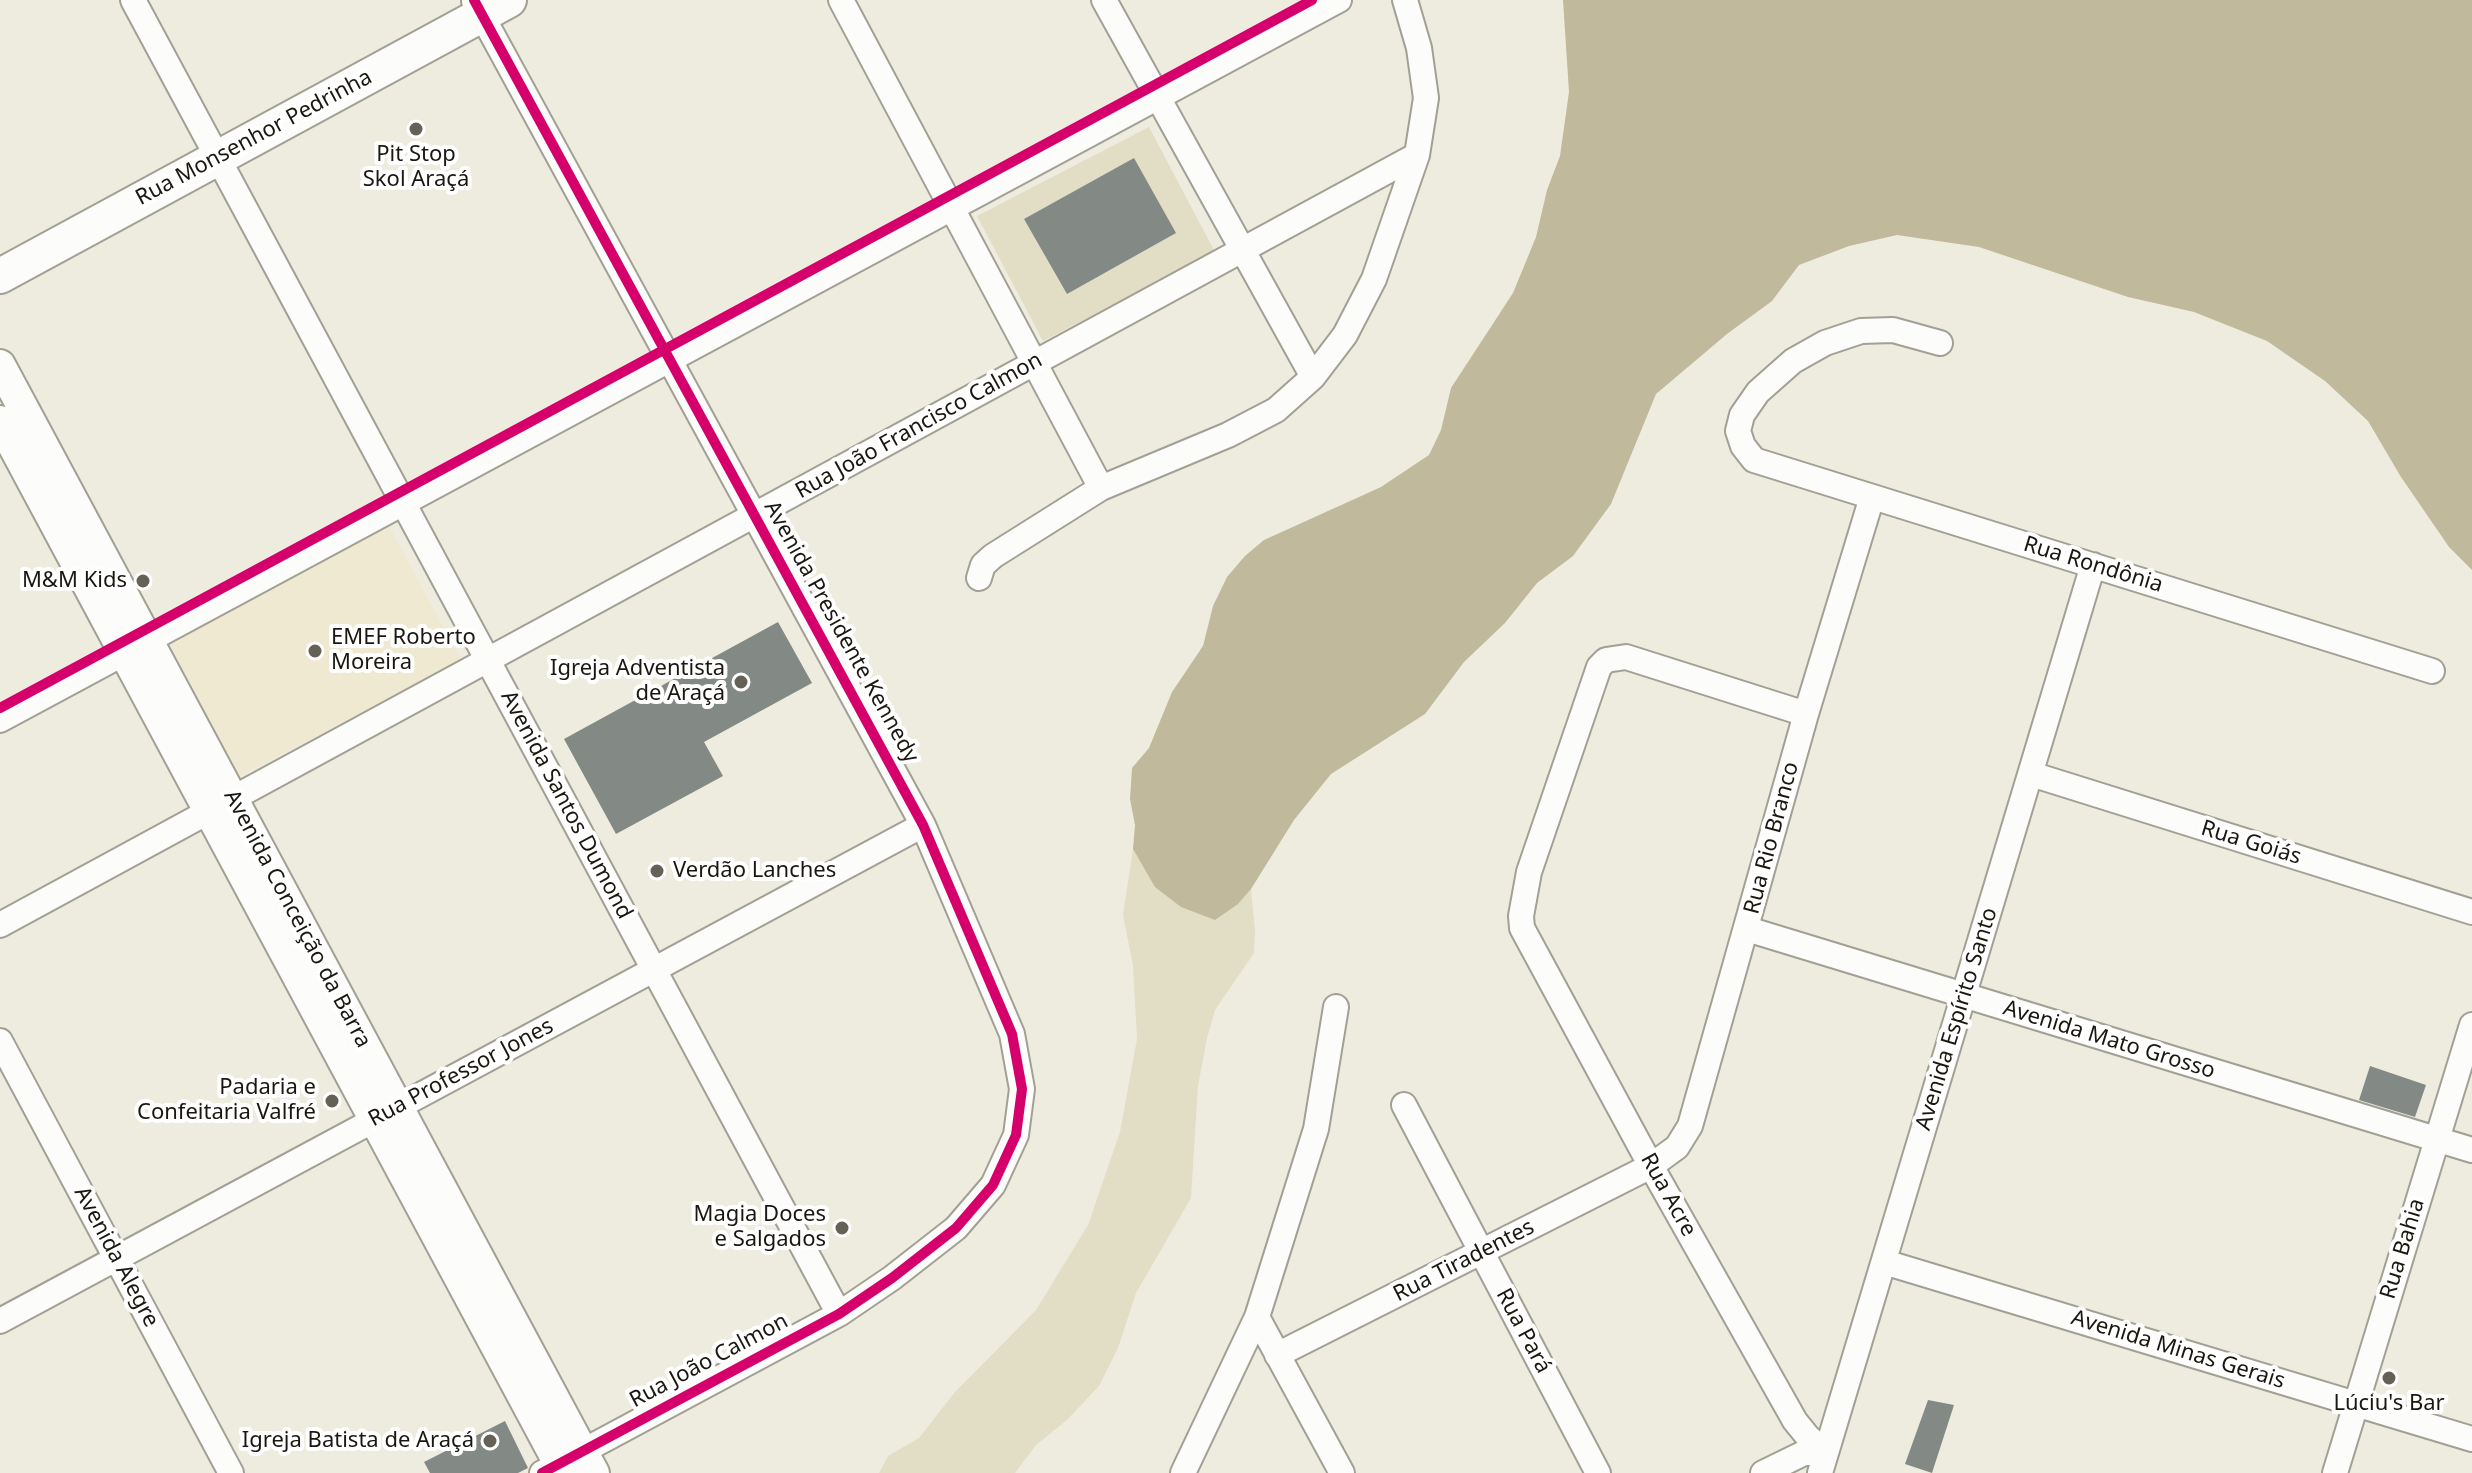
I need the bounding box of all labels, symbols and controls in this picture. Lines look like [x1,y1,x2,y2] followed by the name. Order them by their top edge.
[131,64,377,212] street label: Rua Monsenhor Pedrinha
[407,120,425,138] marker: Pit Stop Skol Araçá
[363,142,469,194] place label: Pit Stop Skol Araçá
[791,347,1047,505] street label: Rua João Francisco Calmon
[758,497,924,767] street label: Avenida Presidente Kennedy
[2020,531,2166,599] street label: Rua Rondônia
[22,568,127,594] place label: M&M Kids
[134,572,152,590] marker: M&M Kids
[331,625,476,676] place label: EMEF Roberto Moreira
[306,642,324,660] marker: EMEF Roberto Moreira
[550,656,725,708] place label: Igreja Adventista de Araçá
[732,673,750,691] marker: Igreja Adventista de Araçá
[495,686,637,924] street label: Avenida Santos Dumond
[1739,759,1805,917] street label: Rua Rio Branco
[218,786,376,1052] street label: Avenida Conceição da Barra
[2198,815,2304,871] street label: Rua Goiás
[673,858,836,884] place label: Verdão Lanches
[648,862,666,880] marker: Verdão Lanches
[1911,904,2003,1134] street label: Avenida Espírito Santo
[2000,995,2218,1085] street label: Avenida Mato Grosso
[364,1013,558,1133] street label: Rua Professor Jones
[137,1075,316,1126] place label: Padaria e Confeitaria Valfré
[323,1092,341,1110] marker: Padaria e Confeitaria Valfré
[1634,1149,1702,1241] street label: Rua Acre
[68,1182,164,1332] street label: Avenida Alegre
[2375,1196,2431,1302] street label: Rua Bahia
[694,1202,826,1254] place label: Magia Doces e Salgados
[1389,1214,1539,1308] street label: Rua Tiradentes
[833,1219,851,1237] marker: Magia Doces e Salgados
[1490,1284,1556,1378] street label: Rua Pará
[2068,1305,2288,1395] street label: Avenida Minas Gerais
[625,1308,793,1414] street label: Rua João Calmon
[2380,1369,2398,1387] marker: Lúciu's Bar
[2333,1391,2445,1417] place label: Lúciu's Bar
[242,1428,474,1454] place label: Igreja Batista de Araçá
[481,1432,499,1450] marker: Igreja Batista de Araçá

